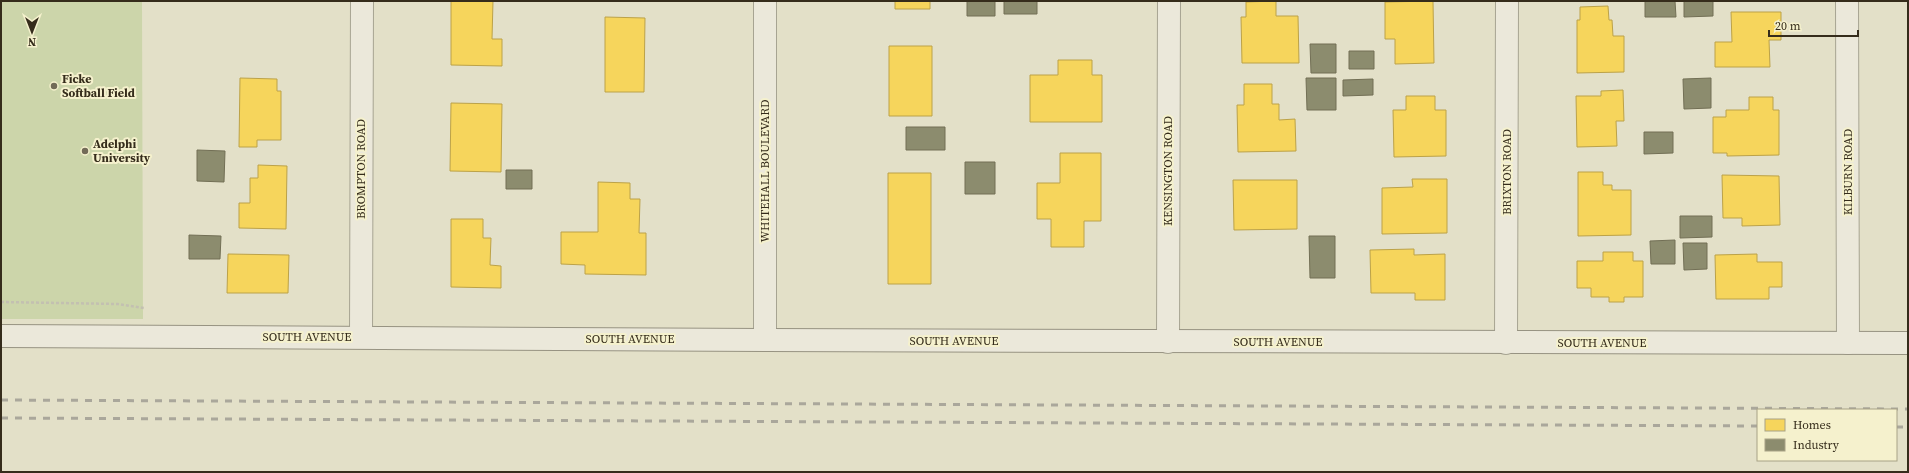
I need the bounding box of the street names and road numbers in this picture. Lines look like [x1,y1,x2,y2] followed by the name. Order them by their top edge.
[757,99,773,243] street label: WHITEHALL BOULEVARD
[1160,116,1176,226] street label: KENSINGTON ROAD
[353,119,369,219] street label: BROMPTON ROAD
[1499,129,1515,215] street label: BRIXTON ROAD
[1840,129,1856,215] street label: KILBURN ROAD
[263,329,351,345] street label: SOUTH AVENUE
[586,331,674,347] street label: SOUTH AVENUE
[910,333,998,349] street label: SOUTH AVENUE
[1234,334,1322,350] street label: SOUTH AVENUE
[1558,335,1646,351] street label: SOUTH AVENUE

